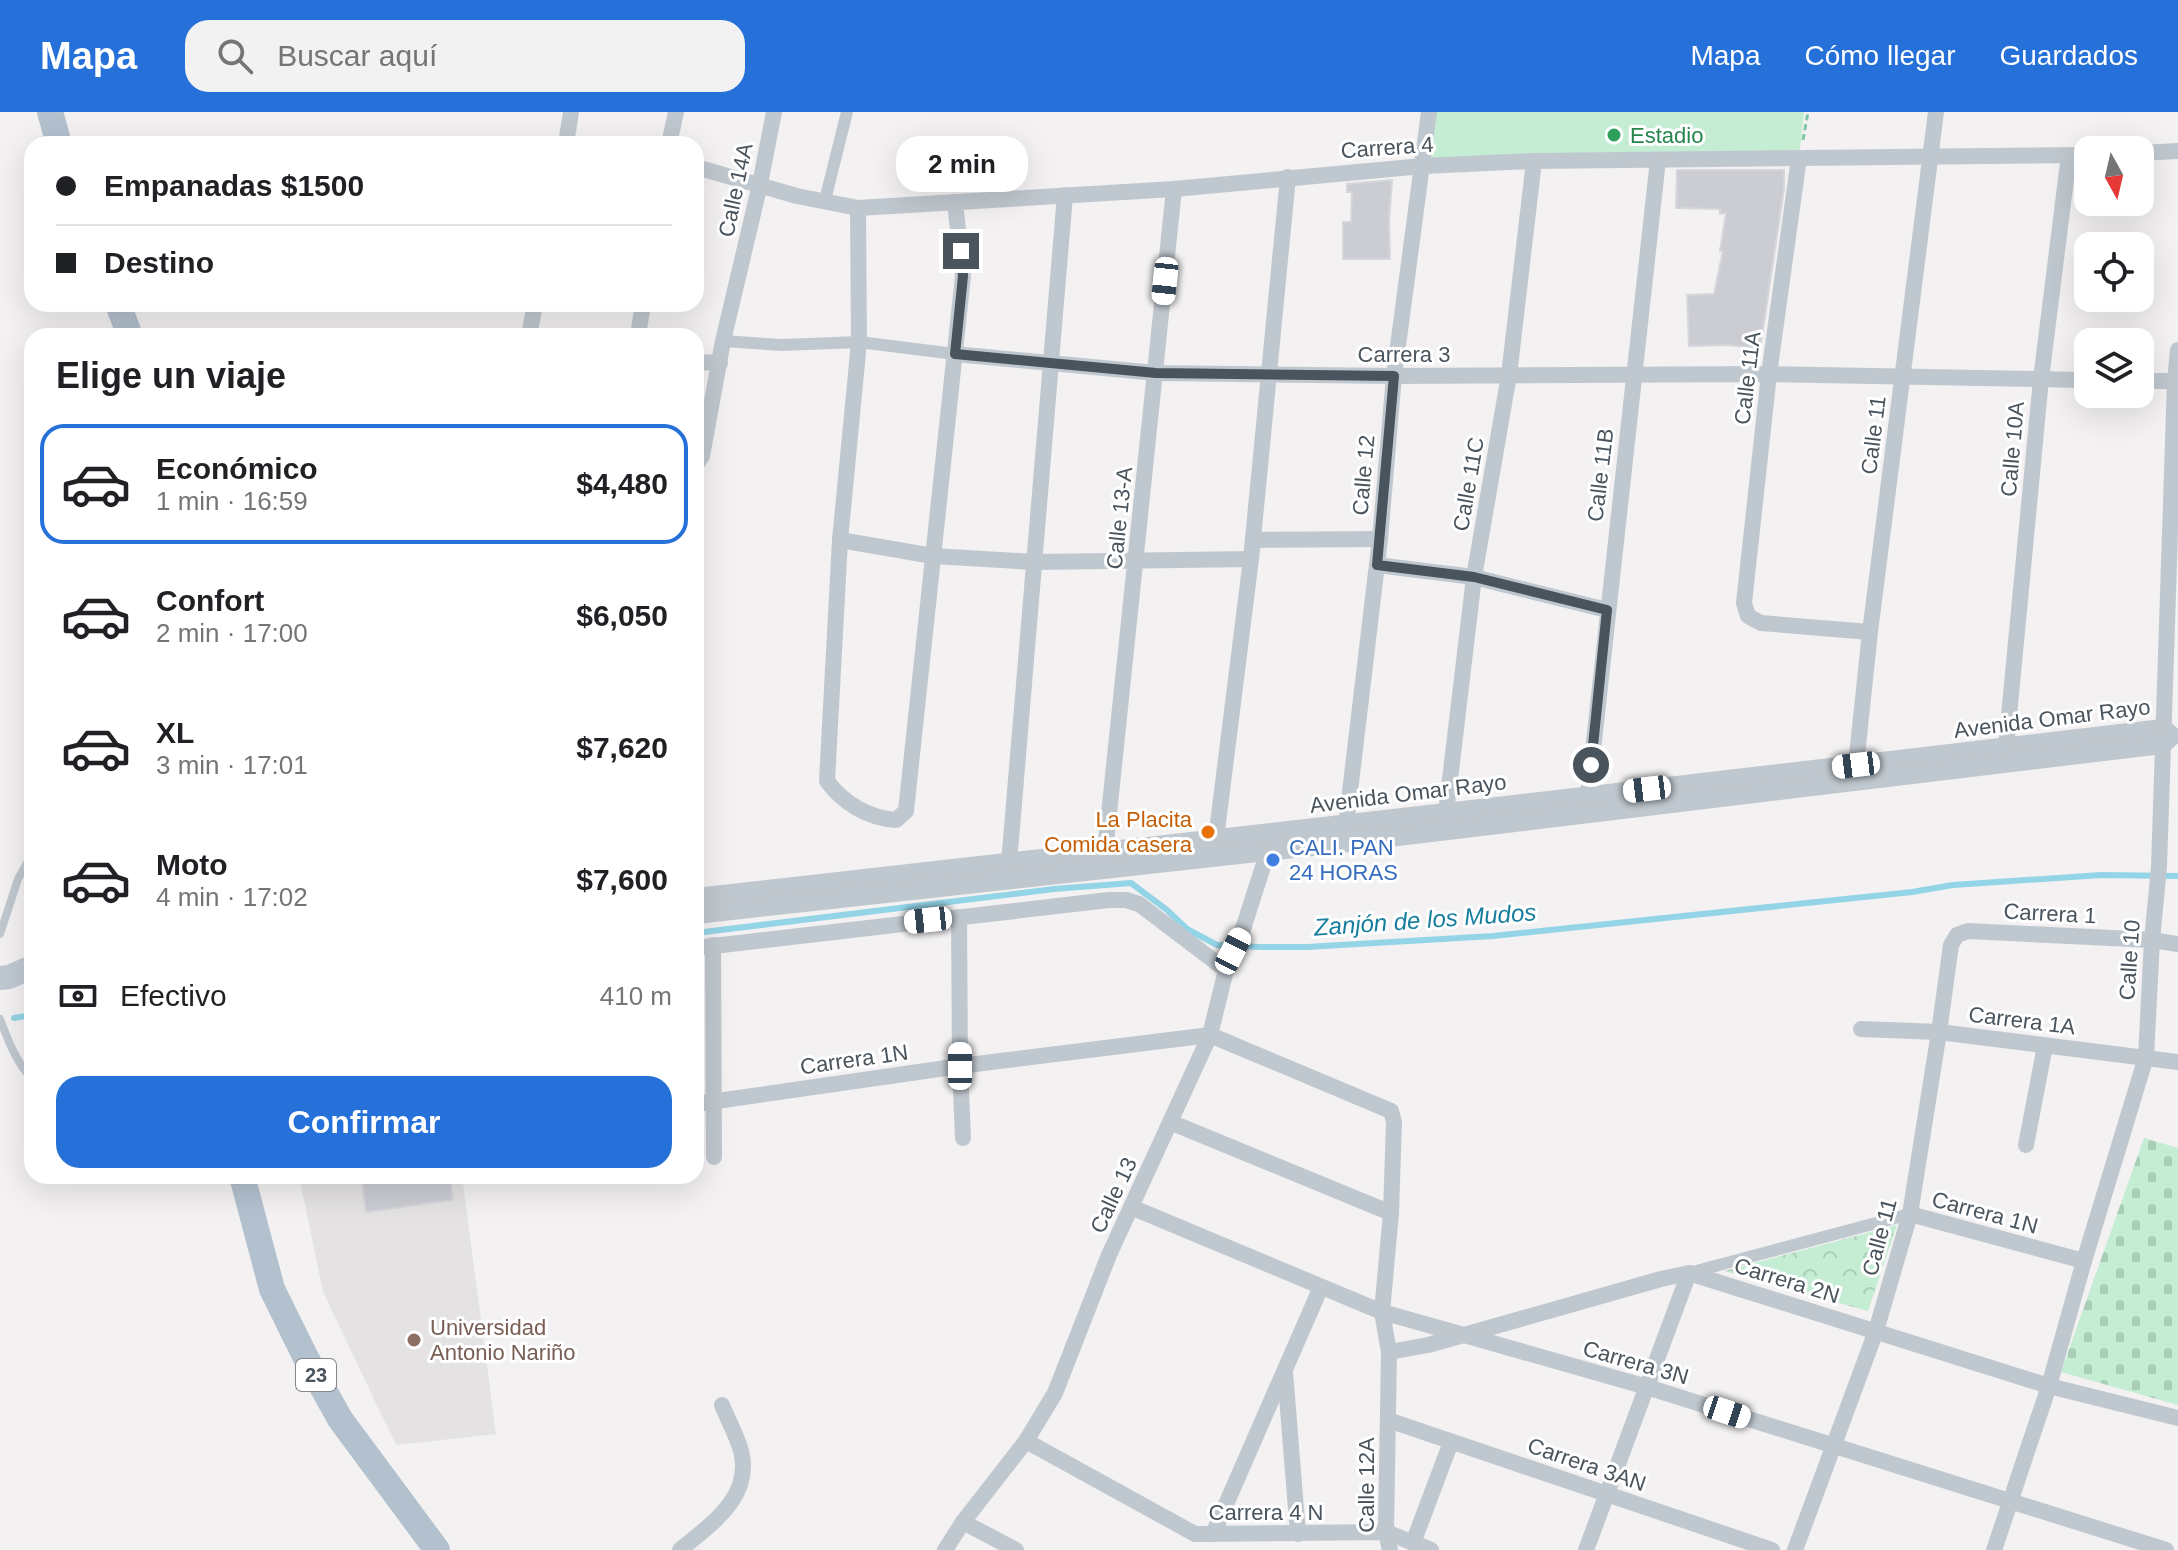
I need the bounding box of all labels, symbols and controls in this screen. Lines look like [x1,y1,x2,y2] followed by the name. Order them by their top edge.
[185,20,745,92] search box
[213,34,257,78] icon: search
[40,35,137,77] text: Mapa
[277,39,437,72] text: Buscar aquí
[1690,40,1761,71] text: Mapa
[1805,40,1955,71] text: Cómo llegar
[1999,40,2138,71] text: Guardados
[1630,123,1703,148] place label: Estadio
[1605,126,1623,144] marker: Estadio
[1340,132,1434,163] street label: Carrera 4
[895,135,1027,191] callout: 2 min
[2074,136,2154,216] north arrow
[2074,136,2154,408] map controls
[713,141,758,239] street label: Calle 14A
[928,149,996,179] text: 2 min
[104,169,364,202] text: Empanadas $1500
[2074,232,2154,312] button: locate
[943,233,979,269] route end
[104,246,214,279] text: Destino
[1151,256,1179,306] car
[2074,328,2154,408] button: layers
[1729,330,1766,426] street label: Calle 11A
[1358,342,1450,367] street label: Carrera 3
[56,355,286,396] text: Elige un viaje
[1856,394,1891,476] street label: Calle 11
[1996,400,2029,498] street label: Calle 10A
[1582,427,1619,523] street label: Calle 11B
[1348,434,1379,516] street label: Calle 12
[1448,435,1489,533] street label: Calle 11C
[60,448,132,520] icon: car
[156,452,318,485] text: Económico
[1102,465,1137,570] street label: Calle 13-A
[576,467,668,500] text: $4,480
[156,486,308,516] text: 1 min · 16:59
[60,580,132,652] icon: car
[156,584,264,617] text: Confort
[576,599,668,632] text: $6,050
[156,618,308,648] text: 2 min · 17:00
[1952,694,2152,743] street label: Avenida Omar Rayo
[60,712,132,784] icon: car
[156,716,194,749] text: XL
[576,731,668,764] text: $7,620
[1573,747,1609,783] route start
[156,750,308,780] text: 3 min · 17:01
[1831,750,1881,780] car
[1308,769,1508,818] street label: Avenida Omar Rayo
[1622,774,1672,804] car
[1044,807,1193,857] place label: La Placita Comida casera
[1199,823,1217,841] marker: La Placita Comida casera
[1289,835,1398,885] place label: CALI. PAN 24 HORAS
[60,844,132,916] icon: car
[156,848,228,881] text: Moto
[1264,851,1282,869] marker: CALI. PAN 24 HORAS
[576,863,668,896] text: $7,600
[156,882,308,912] text: 4 min · 17:02
[1312,898,1537,941] water label: Zanjón de los Mudos
[2003,899,2097,928] street label: Carrera 1
[903,906,953,934] car
[2114,919,2145,1001] street label: Calle 10
[1211,924,1255,978] car
[56,974,100,1018] icon: cash
[120,979,227,1012] text: Efectivo
[600,981,672,1011] text: 410 m
[1967,1002,2077,1039] street label: Carrera 1A
[798,1040,910,1079] street label: Carrera 1N
[948,1042,972,1090] car
[56,1076,672,1168] button: Confirmar
[1085,1153,1142,1237] street label: Calle 13
[1929,1186,2041,1239] street label: Carrera 1N
[1857,1196,1902,1279] street label: Calle 11
[1731,1253,1843,1308] street label: Carrera 2N
[430,1315,576,1365] place label: Universidad Antonio Nariño
[405,1331,423,1349] marker: Universidad Antonio Nariño
[1580,1335,1692,1389] street label: Carrera 3N
[296,1359,336,1391] road number: 23
[1700,1393,1754,1431] car
[1524,1433,1649,1496] street label: Carrera 3AN
[1354,1437,1379,1533] street label: Calle 12A
[1209,1500,1323,1525] street label: Carrera 4 N

